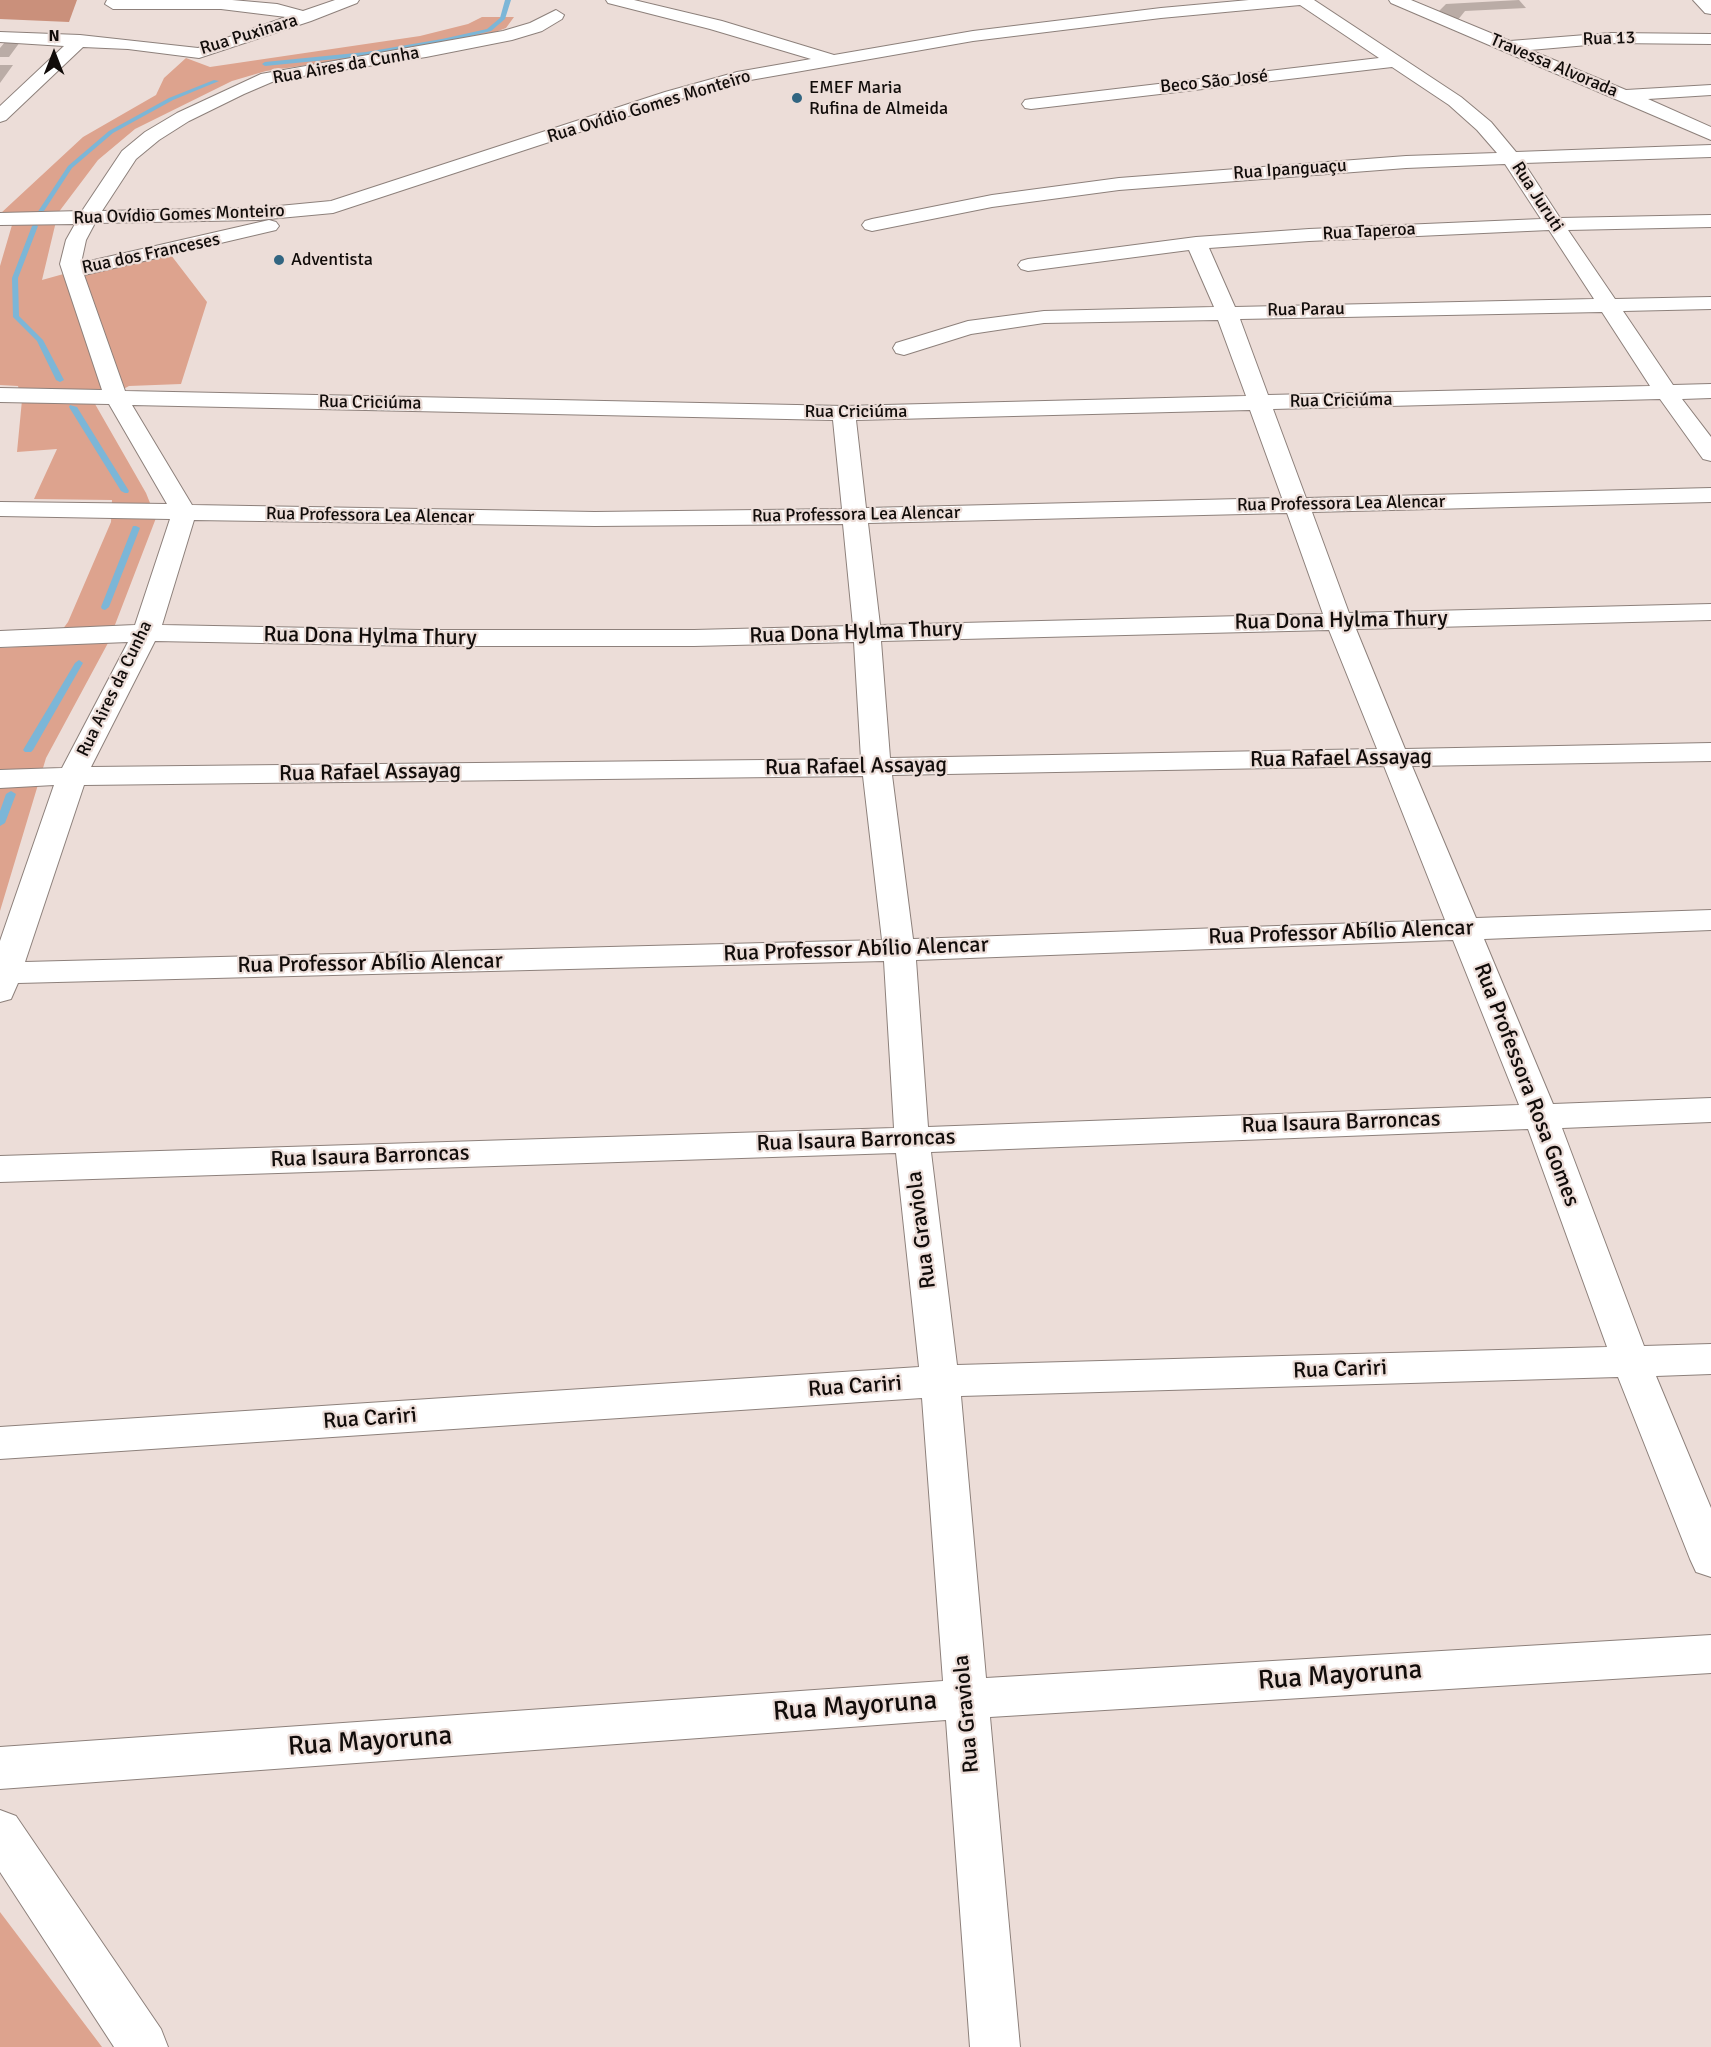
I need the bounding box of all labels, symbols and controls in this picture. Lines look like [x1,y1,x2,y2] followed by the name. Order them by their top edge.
[198,10,300,60] street label: Rua Puxinara
[24,24,84,84] north arrow
[48,26,60,46] text: N
[1582,27,1636,51] street label: Rua 13
[1487,29,1621,103] street label: Travessa Alvorada
[271,42,421,90] street label: Rua Aires da Cunha
[545,66,753,148] street label: Rua Ovídio Gomes Monteiro
[1159,66,1269,98] street label: Beco São José
[809,77,948,119] place label: EMEF Maria Rufina de Almeida
[790,91,804,105] marker: EMEF Maria Rufina de Almeida
[1232,155,1348,185] street label: Rua Ipanguaçu
[1506,158,1568,236] street label: Rua Juruti
[73,201,285,229] street label: Rua Ovídio Gomes Monteiro
[1322,219,1416,245] street label: Rua Taperoa
[80,229,222,279] street label: Rua dos Franceses
[291,249,373,271] place label: Adventista
[272,253,286,267] marker: Adventista
[1267,299,1345,321] street label: Rua Parau
[1289,389,1393,413] street label: Rua Criciúma
[318,391,422,415] street label: Rua Criciúma
[805,401,907,423] street label: Rua Criciúma
[1237,491,1445,517] street label: Rua Professora Lea Alencar
[752,502,960,528] street label: Rua Professora Lea Alencar
[266,503,474,529] street label: Rua Professora Lea Alencar
[1234,606,1448,636] street label: Rua Dona Hylma Thury
[749,616,963,650] street label: Rua Dona Hylma Thury
[73,618,157,760] street label: Rua Aires da Cunha
[263,622,477,652] street label: Rua Dona Hylma Thury
[1250,744,1432,774] street label: Rua Rafael Assayag
[765,752,947,782] street label: Rua Rafael Assayag
[279,758,461,788] street label: Rua Rafael Assayag
[1208,915,1474,951] street label: Rua Professor Abílio Alencar
[723,932,989,968] street label: Rua Professor Abílio Alencar
[237,948,503,980] street label: Rua Professor Abílio Alencar
[1467,960,1585,1210] street label: Rua Professora Rosa Gomes
[1241,1106,1441,1140] street label: Rua Isaura Barroncas
[756,1124,956,1158] street label: Rua Isaura Barroncas
[270,1140,470,1174] street label: Rua Isaura Barroncas
[902,1170,942,1290] street label: Rua Graviola
[1293,1355,1387,1385] street label: Rua Cariri
[807,1371,903,1403] street label: Rua Cariri
[322,1403,418,1435] street label: Rua Cariri
[949,1654,985,1774] street label: Rua Graviola
[1257,1654,1423,1698] street label: Rua Mayoruna
[772,1685,938,1729] street label: Rua Mayoruna
[287,1720,453,1764] street label: Rua Mayoruna

